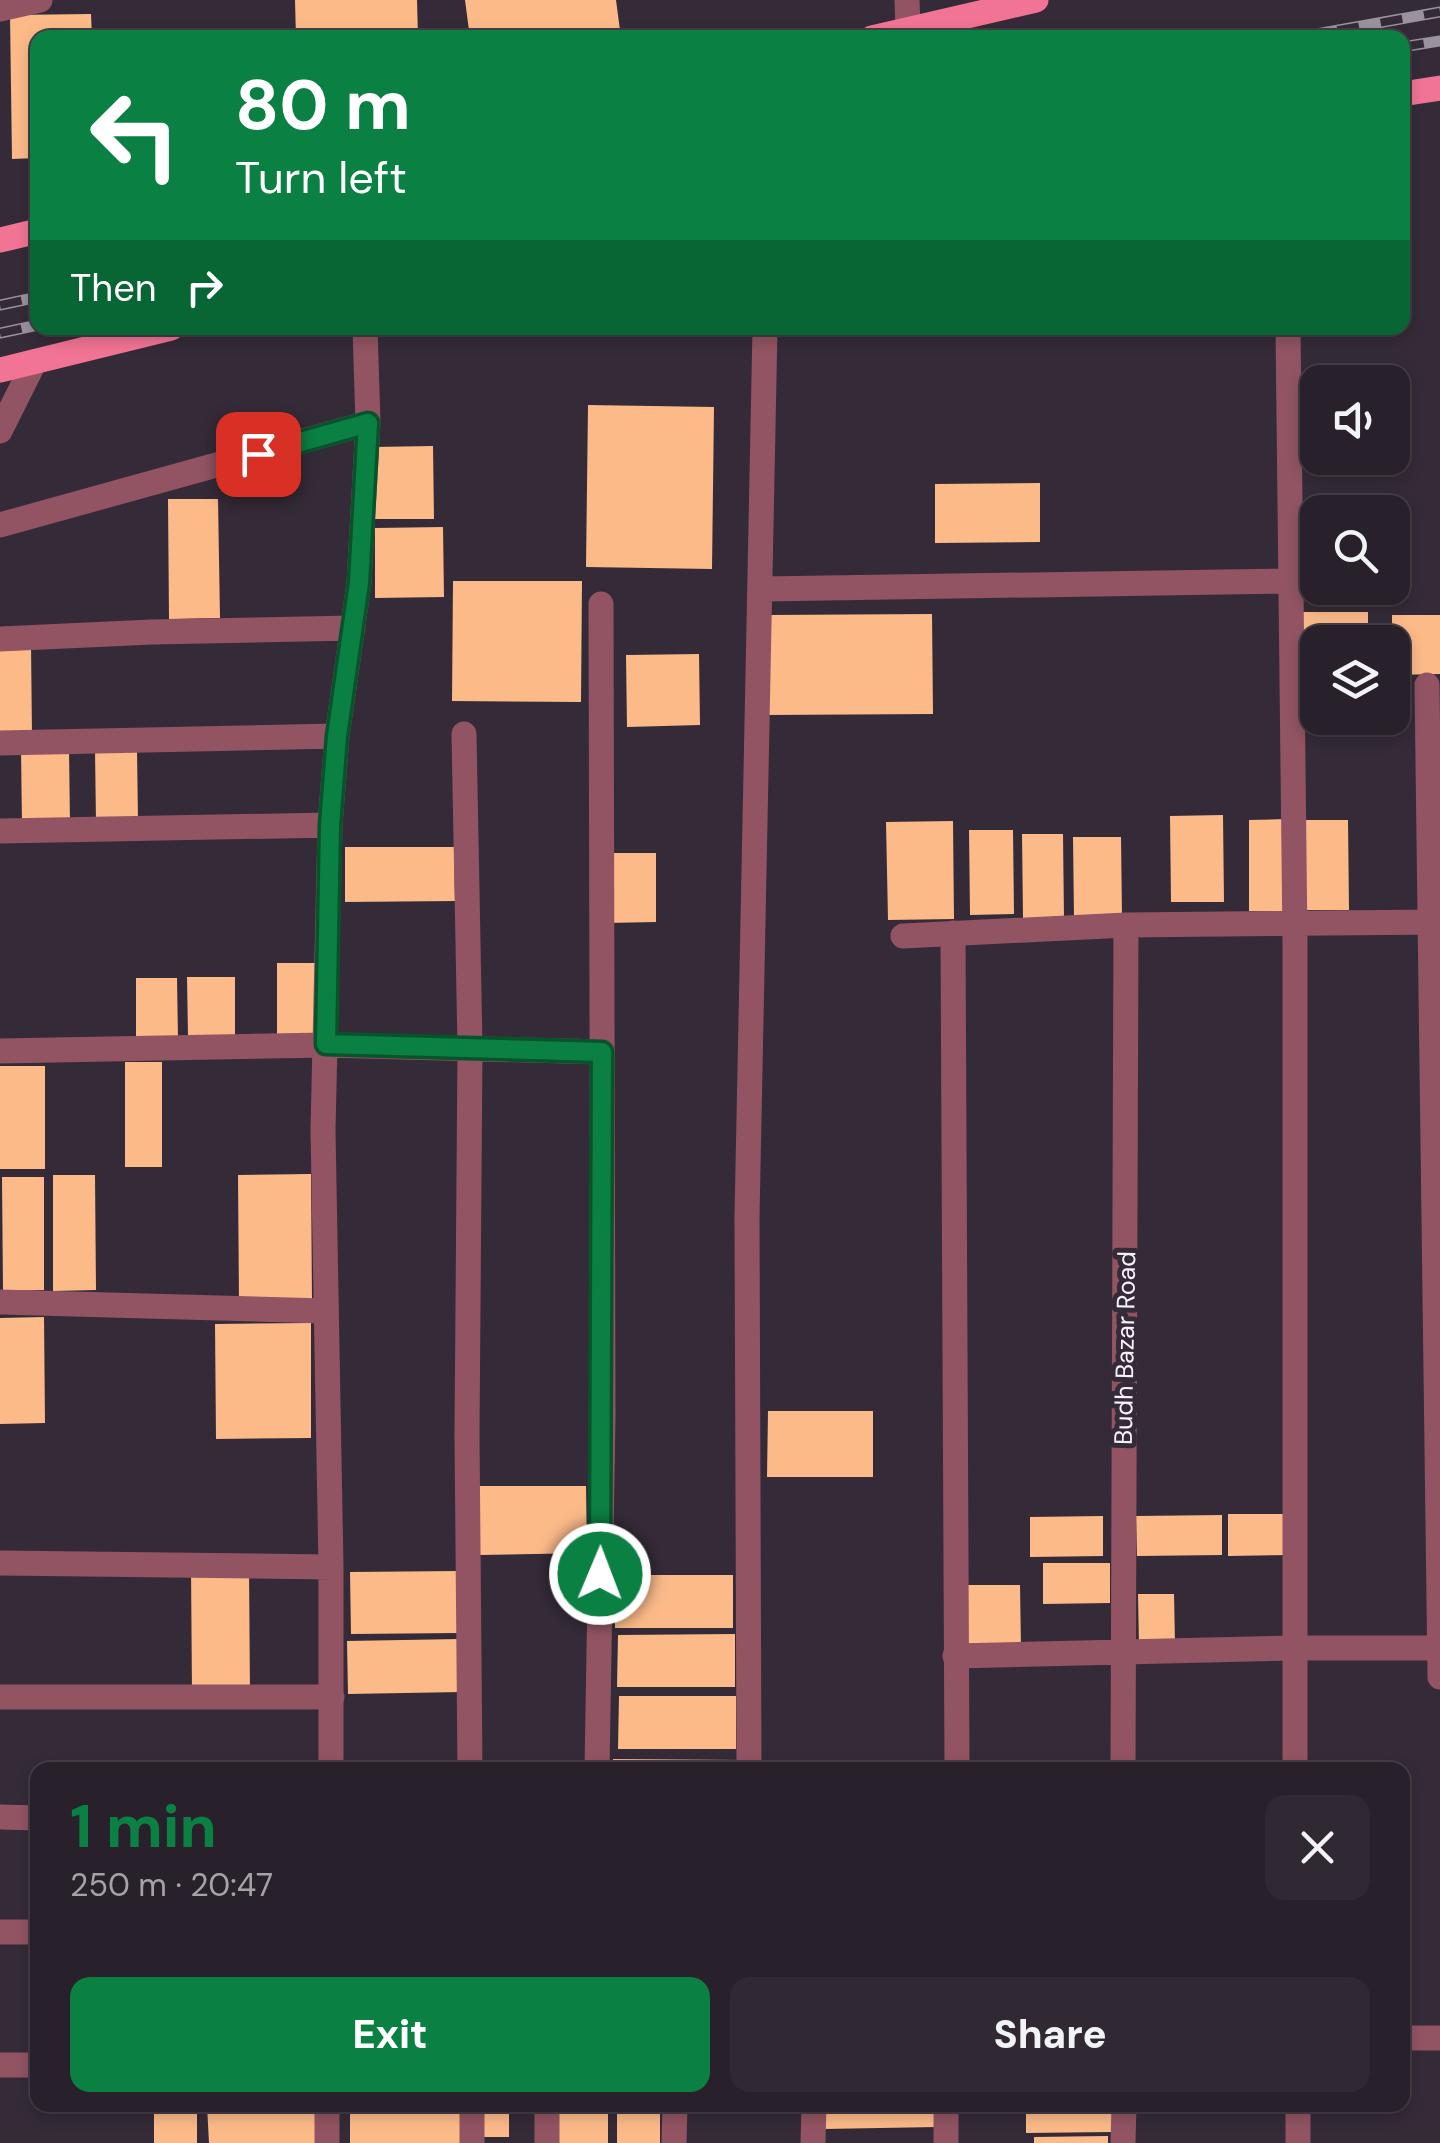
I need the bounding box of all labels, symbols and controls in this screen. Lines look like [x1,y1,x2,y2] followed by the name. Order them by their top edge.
[235,60,411,151] text: 80 m
[70,70,200,200] icon: left
[235,148,407,207] text: Turn left
[177,260,232,315] icon: right
[70,263,157,313] text: Then
[1300,365,1410,735] map controls
[1300,365,1410,475] button: sound
[216,412,301,497] pin
[231,427,286,482] icon: arrive
[1300,495,1410,605] button: search
[1300,625,1410,735] button: layers
[1107,1251,1143,1445] street label: Budh Bazar Road
[548,1522,652,1626] position arrow
[70,1787,217,1866] text: 1 min
[1265,1795,1370,1900] button: close
[70,1864,273,1906] text: 250 m · 20:47
[70,1977,710,2092] button: Exit
[730,1977,1370,2092] button: Share

